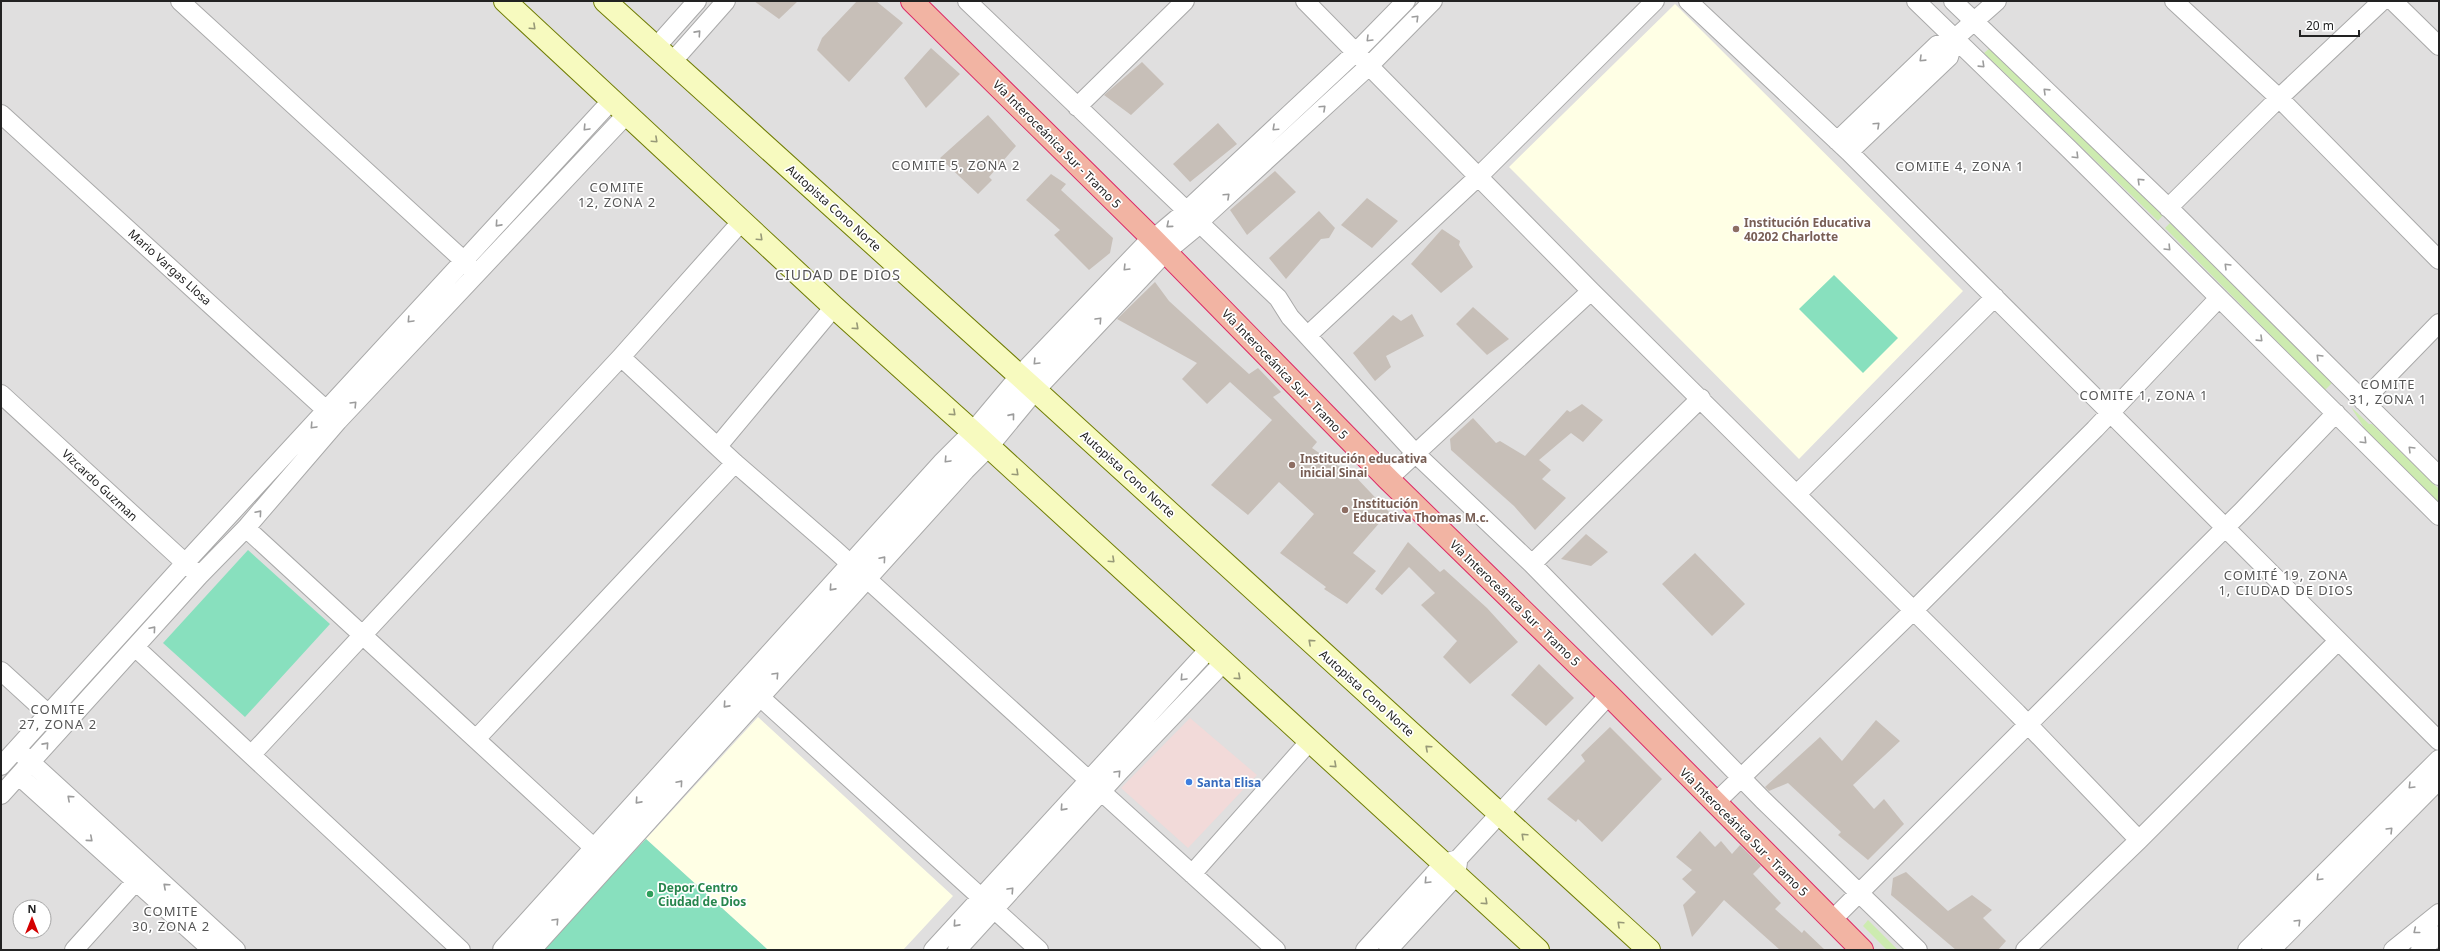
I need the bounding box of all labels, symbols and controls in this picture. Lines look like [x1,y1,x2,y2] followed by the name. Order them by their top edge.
[2300,12,2359,38] scale bar
[1411,15,1419,23] one-way arrow
[2306,17,2334,34] text: 20 m
[529,23,536,30] one-way arrow
[693,30,701,38] one-way arrow
[1366,34,1374,42] one-way arrow
[1919,54,1927,62] one-way arrow
[1977,61,1985,68] one-way arrow
[989,76,1125,212] street label: Vía Interoceánica Sur - Tramo 5
[2043,88,2051,95] one-way arrow
[1318,106,1326,113] one-way arrow
[1872,122,1880,130] one-way arrow
[583,123,591,131] one-way arrow
[1272,123,1280,131] one-way arrow
[650,135,658,143] one-way arrow
[2071,151,2079,159] one-way arrow
[892,156,1020,174] district label: COMITE 5, ZONA 2
[1896,157,2024,175] district label: COMITE 4, ZONA 1
[783,161,885,255] street label: Autopista Cono Norte
[578,178,656,211] district label: COMITE 12, ZONA 2
[2137,178,2145,185] one-way arrow
[1222,194,1230,201] one-way arrow
[1744,214,1871,245] place label: Institución Educativa 40202 Charlotte
[495,219,503,227] one-way arrow
[1167,221,1174,228] one-way arrow
[1731,224,1741,234] marker: Institución Educativa 40202 Charlotte
[125,225,215,309] street label: Mario Vargas Llosa
[756,234,763,241] one-way arrow
[2163,243,2171,251] one-way arrow
[1123,263,1130,271] one-way arrow
[2224,263,2232,270] one-way arrow
[775,265,901,284] district label: CIUDAD DE DIOS
[1218,305,1352,443] street label: Vía Interoceánica Sur - Tramo 5
[407,315,415,323] one-way arrow
[1094,317,1102,325] one-way arrow
[851,322,859,329] one-way arrow
[2255,335,2263,342] one-way arrow
[2316,354,2324,362] one-way arrow
[1033,357,1041,365] one-way arrow
[2349,375,2427,408] district label: COMITE 31, ZONA 1
[2080,386,2208,404] district label: COMITE 1, ZONA 1
[349,401,357,409] one-way arrow
[948,409,955,416] one-way arrow
[1007,413,1014,421] one-way arrow
[310,421,317,429] one-way arrow
[1077,427,1179,521] street label: Autopista Cono Norte
[2359,436,2367,444] one-way arrow
[58,445,142,525] street label: Vizcardo Guzman
[2408,446,2416,453] one-way arrow
[1300,450,1427,481] place label: Institución educativa inicial Sinai
[944,455,951,463] one-way arrow
[1287,460,1297,470] marker: Institución educativa inicial Sinai
[1011,468,1019,475] one-way arrow
[1353,495,1489,526] place label: Institución Educativa Thomas M.c.
[1340,505,1350,515] marker: Institución Educativa Thomas M.c.
[255,510,262,517] one-way arrow
[1446,536,1584,670] street label: Vía Interoceánica Sur - Tramo 5
[1107,556,1115,563] one-way arrow
[878,557,885,564] one-way arrow
[2218,566,2354,599] district label: COMITÉ 19, ZONA 1, CIUDAD DE DIOS
[830,584,837,591] one-way arrow
[148,626,156,634] one-way arrow
[1309,639,1316,646] one-way arrow
[1316,646,1418,740] street label: Autopista Cono Norte
[1234,672,1241,679] one-way arrow
[771,673,778,680] one-way arrow
[1181,674,1188,681] one-way arrow
[19,700,97,733] district label: COMITE 27, ZONA 2
[723,700,730,708] one-way arrow
[41,742,48,750] one-way arrow
[1425,745,1433,753] one-way arrow
[1330,760,1337,767] one-way arrow
[1676,764,1812,900] street label: Vía Interoceánica Sur - Tramo 5
[1113,771,1120,778] one-way arrow
[1197,774,1261,791] place label: Santa Elisa
[1184,777,1194,787] marker: Santa Elisa
[675,780,683,788] one-way arrow
[2408,781,2416,789] one-way arrow
[67,796,75,803] one-way arrow
[636,797,643,804] one-way arrow
[1060,803,1067,811] one-way arrow
[2385,827,2393,835] one-way arrow
[1521,833,1529,840] one-way arrow
[85,834,93,842] one-way arrow
[2316,873,2324,881] one-way arrow
[1425,876,1432,884] one-way arrow
[658,879,746,910] place label: Depor Centro Ciudad de Dios
[163,883,171,891] one-way arrow
[1007,887,1014,895] one-way arrow
[645,889,655,899] marker: Depor Centro Ciudad de Dios
[1480,898,1488,905] one-way arrow
[12,899,52,939] north arrow
[28,901,36,916] text: N
[132,902,210,935] district label: COMITE 30, ZONA 2
[551,918,559,926] one-way arrow
[954,919,961,927] one-way arrow
[2293,919,2301,927] one-way arrow
[1617,921,1625,928] one-way arrow
[2413,927,2420,934] one-way arrow

